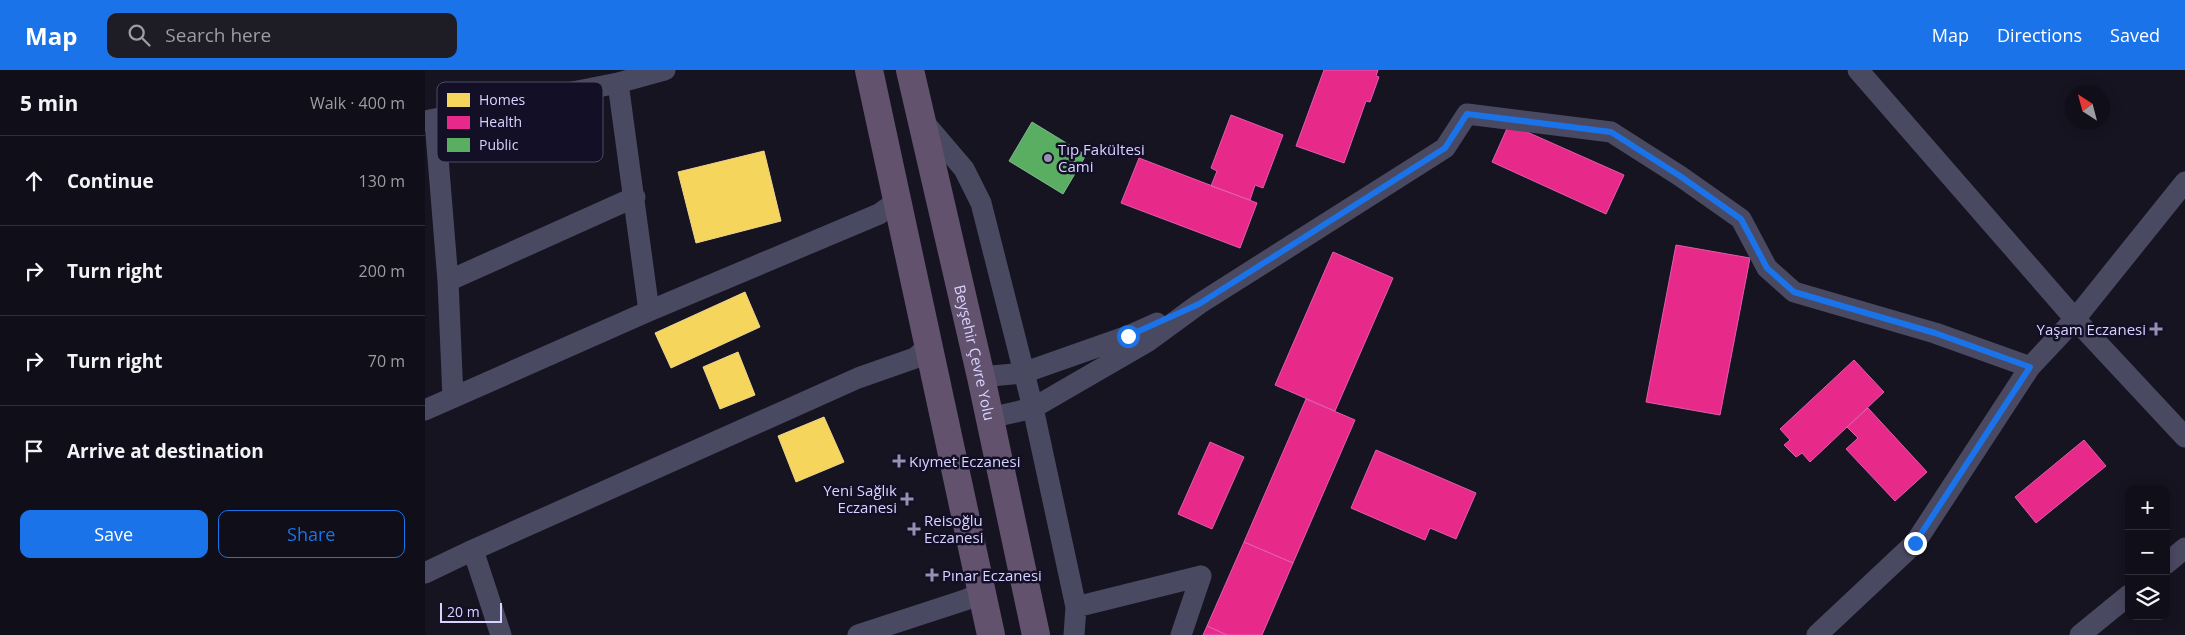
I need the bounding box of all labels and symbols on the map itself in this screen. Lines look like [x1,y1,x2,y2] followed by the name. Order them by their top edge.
[437,82,603,162] legend
[2065,85,2110,130] north arrow
[479,90,526,109] text: Homes
[479,112,522,131] text: Health
[479,135,519,154] text: Public
[1058,139,1145,176] place label: Tıp Fakültesi Cami
[1042,152,1054,164] marker: Tıp Fakültesi Cami
[950,283,1000,422] street label: Beyşehir Çevre Yolu
[2037,319,2146,339] place label: Yaşam Eczanesi
[2150,323,2162,335] marker: Yaşam Eczanesi
[1117,325,1140,348] route start
[909,451,1020,471] place label: Kıymet Eczanesi
[893,455,905,467] marker: Kıymet Eczanesi
[823,480,897,517] place label: Yeni Sağlık Eczanesi
[901,493,913,505] marker: Yeni Sağlık Eczanesi
[924,510,983,547] place label: Reisoğlu Eczanesi
[908,523,920,535] marker: Reisoğlu Eczanesi
[1904,532,1927,555] route end
[942,565,1042,585] place label: Pınar Eczanesi
[926,569,938,581] marker: Pınar Eczanesi
[440,600,503,623] scale bar

